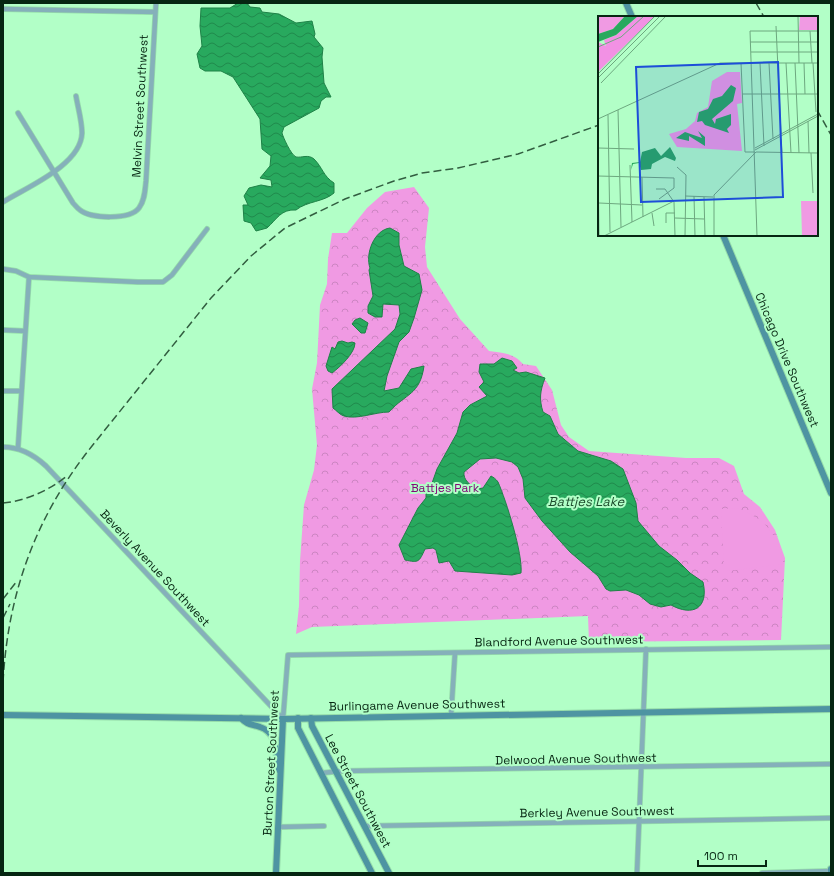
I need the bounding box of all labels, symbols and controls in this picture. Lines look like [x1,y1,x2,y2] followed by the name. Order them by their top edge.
[598,16,818,236] inset map
[128,34,152,178] street label: Melvin Street Southwest
[751,290,823,430] street label: Chicago Drive Southwest
[411,480,480,496] park label: Battjes Park
[548,493,625,510] water label: Battjes Lake
[96,506,214,630] street label: Beverly Avenue Southwest
[474,632,644,650] street label: Blandford Avenue Southwest
[259,690,283,836] street label: Burton Street Southwest
[329,695,505,715] street label: Burlingame Avenue Southwest
[321,731,395,851] street label: Lee Street Southwest
[495,750,657,768] street label: Delwood Avenue Southwest
[519,803,675,821] street label: Berkley Avenue Southwest
[698,842,766,868] scale bar
[704,848,738,864] text: 100 m

